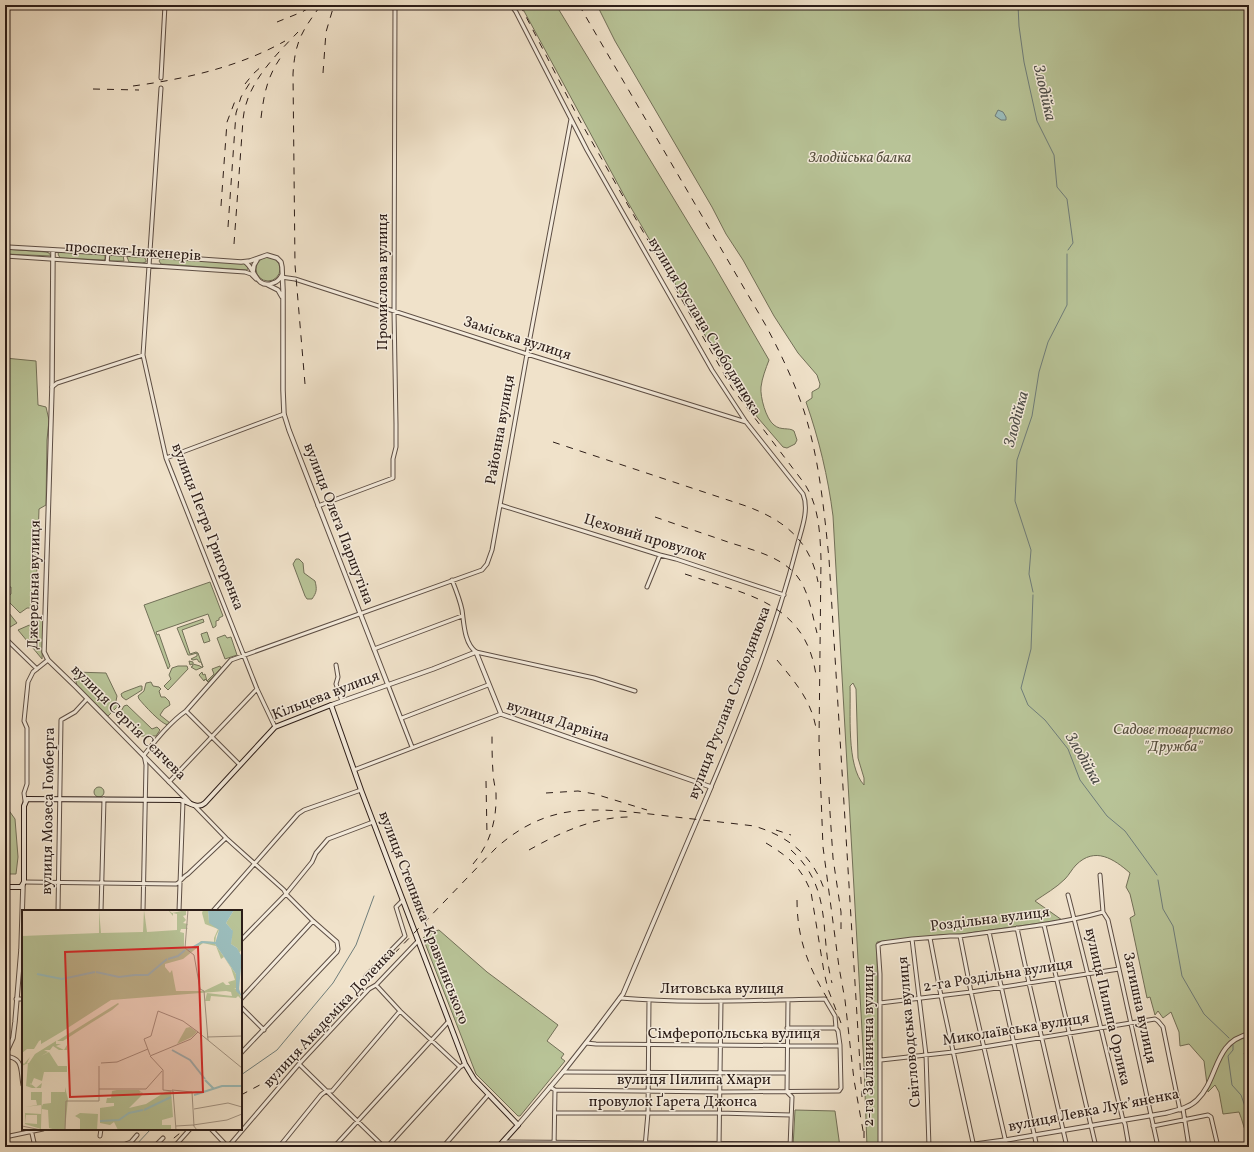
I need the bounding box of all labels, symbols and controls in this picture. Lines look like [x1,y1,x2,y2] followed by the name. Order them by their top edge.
[1027,62,1061,124] water label: Злодійка
[808,148,911,169] park label: Злодійська балка
[373,213,394,350] street label: Промислова вулиця
[642,234,766,420] street label: вулиця Руслана Слободянюка
[64,237,202,267] street label: проспект Інженерів
[460,312,574,366] street label: Заміська вулиця
[481,373,521,487] street label: Районна вулиця
[999,388,1035,450] water label: Злодійка
[298,440,378,608] street label: вулиця Олега Паршутіна
[165,441,249,613] street label: вулиця Петра Григоренка
[581,509,709,567] street label: Цеховий провулок
[23,520,47,650] street label: Джерельна вулиця
[683,604,777,802] street label: вулиця Руслана Слободянюка
[66,661,190,785] street label: вулиця Сергія Сєнчева
[269,666,383,726] street label: Кільцева вулиця
[504,695,612,749] street label: вулиця Дарвіна
[1113,720,1233,758] park label: Садове товариство "Дружба"
[37,727,61,895] street label: вулиця Мозеса Гомберга
[1059,728,1107,789] water label: Злодійка
[373,808,473,1028] street label: вулиця Степняка-Кравчинського
[929,902,1051,938] street label: Роздільна вулиця
[22,910,242,1130] inset map
[1079,926,1135,1088] street label: вулиця Пилипа Орлика
[259,943,401,1093] street label: вулиця Академіка Доленка
[1117,950,1161,1066] street label: Затишна вулиця
[922,954,1075,998] street label: 2-га Роздільна вулиця
[893,956,927,1108] street label: Світловодська вулиця
[859,965,880,1127] street label: 2-га Залізнична вулиця
[660,979,784,1000] street label: Литовська вулиця
[941,1008,1091,1052] street label: Миколаївська вулиця
[648,1024,820,1045] street label: Сімферопольська вулиця
[617,1070,771,1091] street label: вулиця Пилипа Хмари
[1007,1084,1181,1138] street label: вулиця Левка Лукʼяненка
[589,1092,757,1113] street label: провулок Ґарета Джонса

